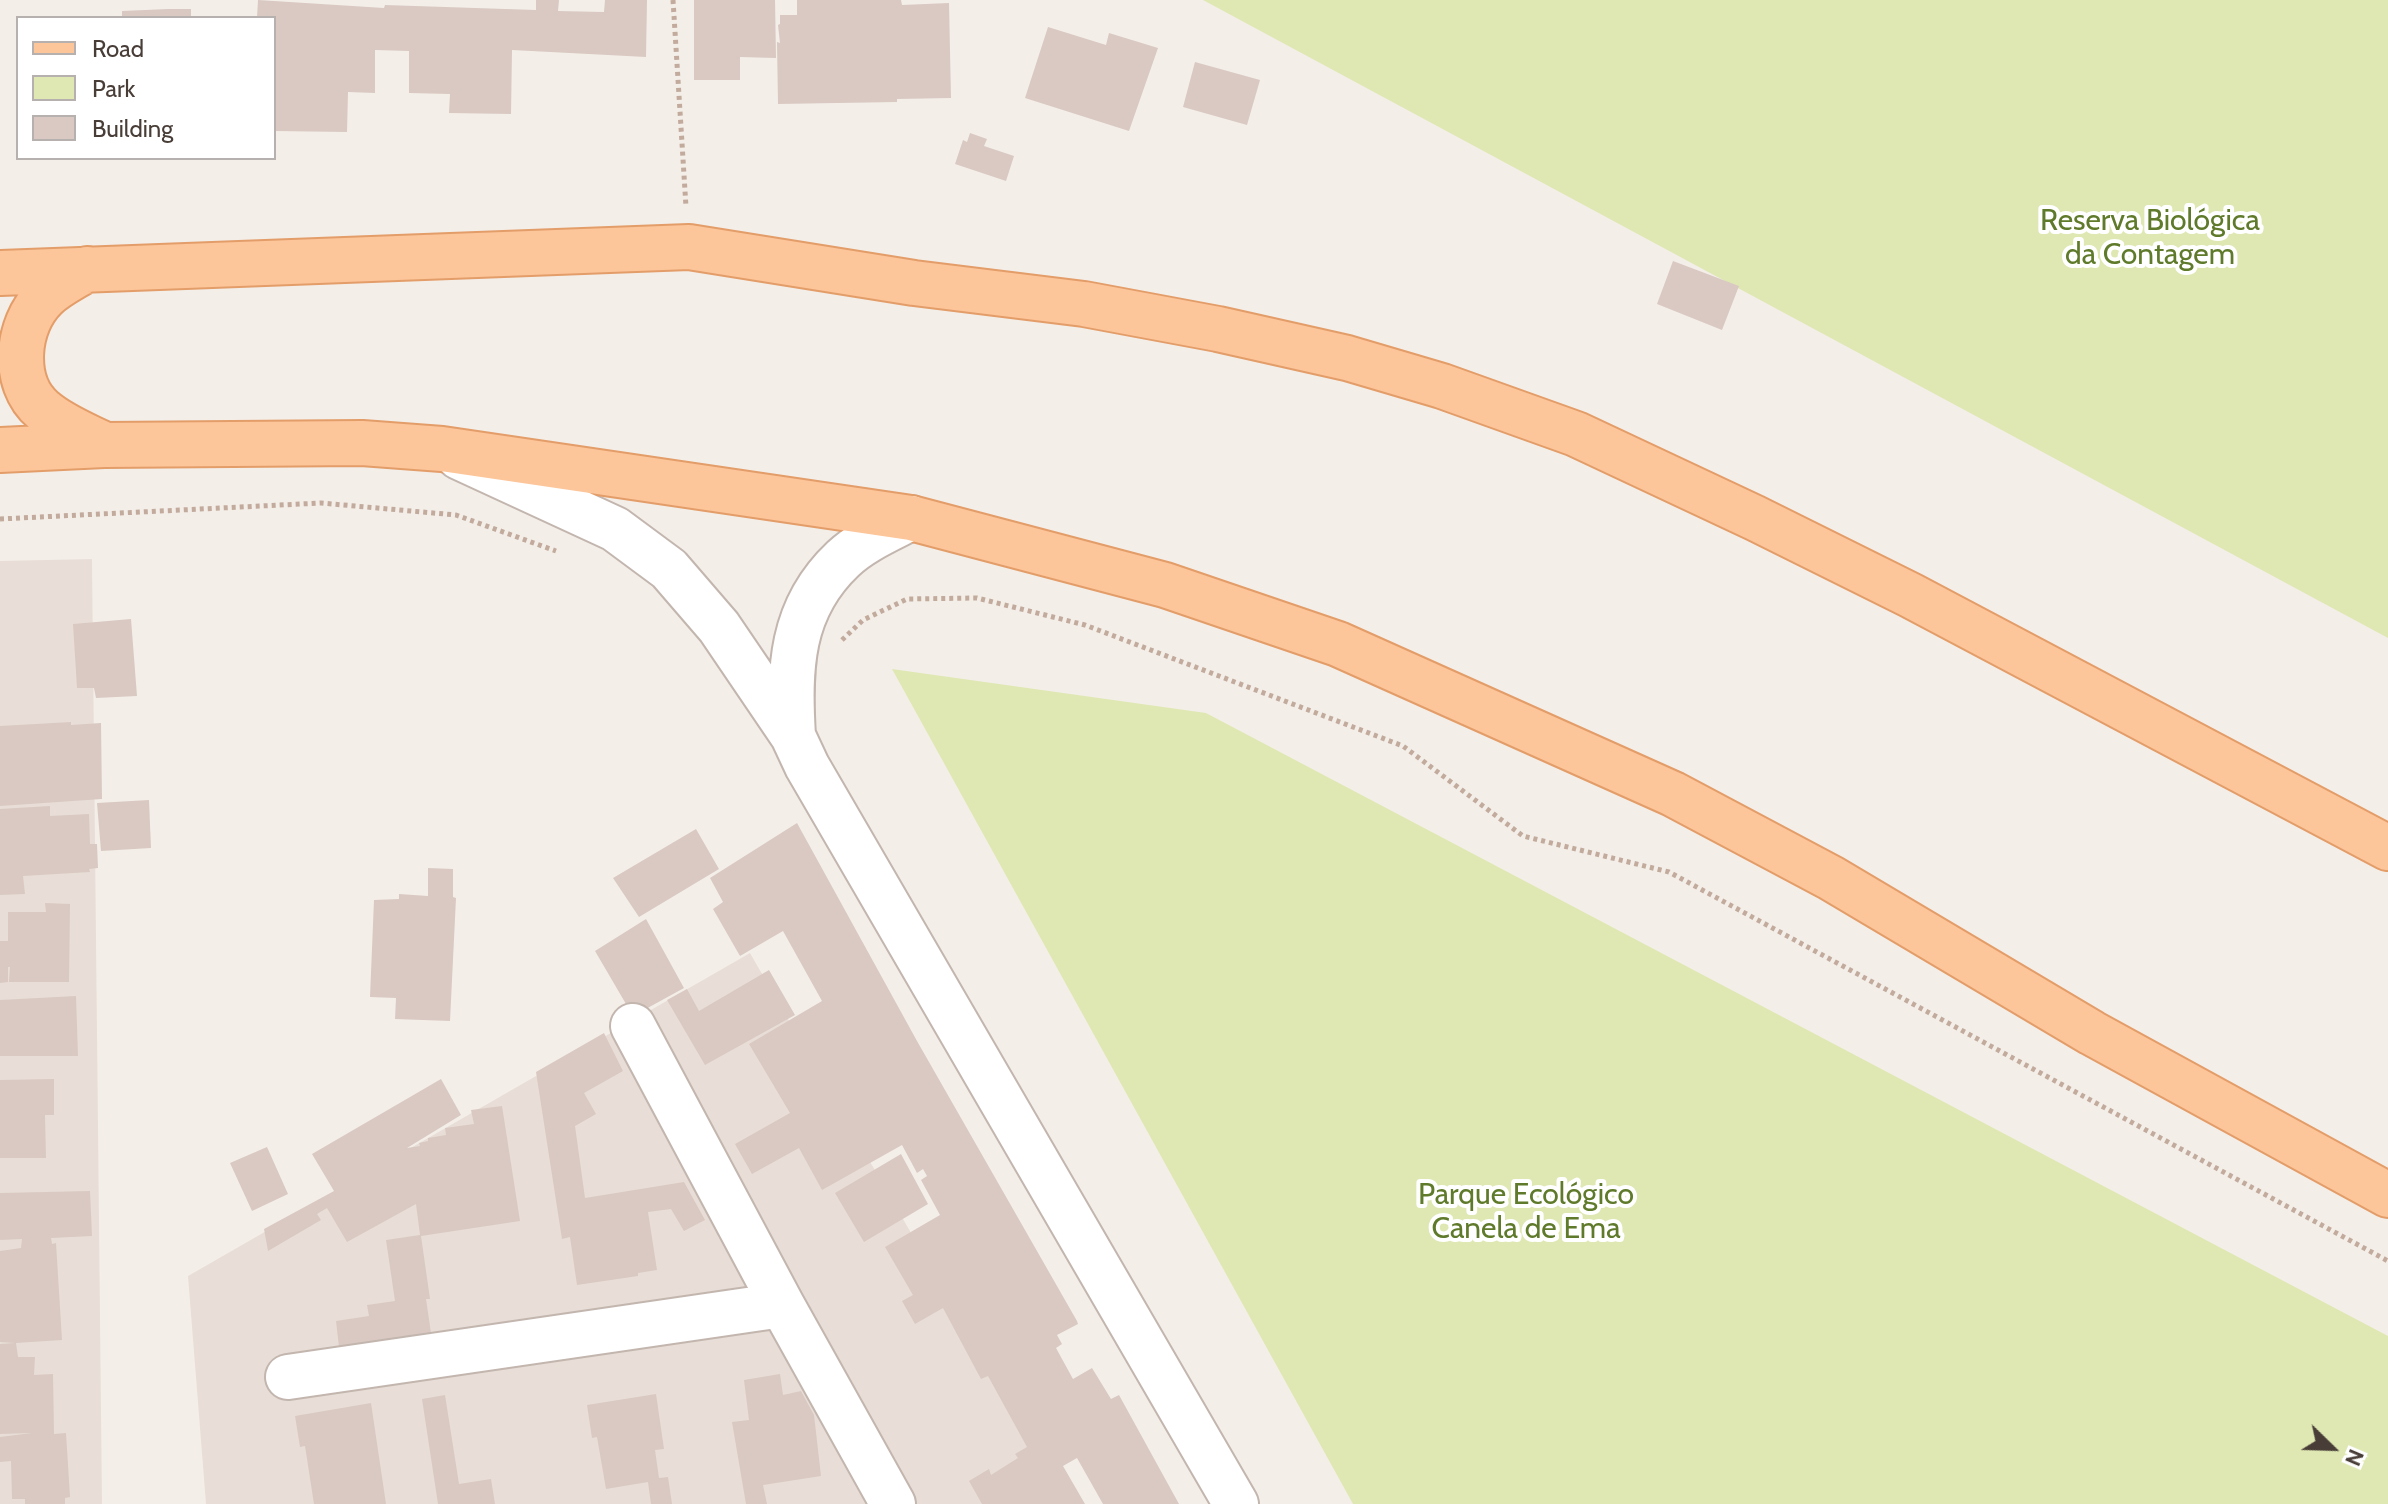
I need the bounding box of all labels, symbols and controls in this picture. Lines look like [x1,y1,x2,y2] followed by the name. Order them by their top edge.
[16,16,276,160] legend
[92,34,144,63] text: Road
[92,74,135,103] text: Park
[92,114,173,143] text: Building
[2040,203,2260,274] park label: Reserva Biológica da Contagem
[1418,1177,1634,1248] park label: Parque Ecológico Canela de Ema
[2292,1408,2372,1488] north arrow
[2339,1445,2370,1470] text: N

